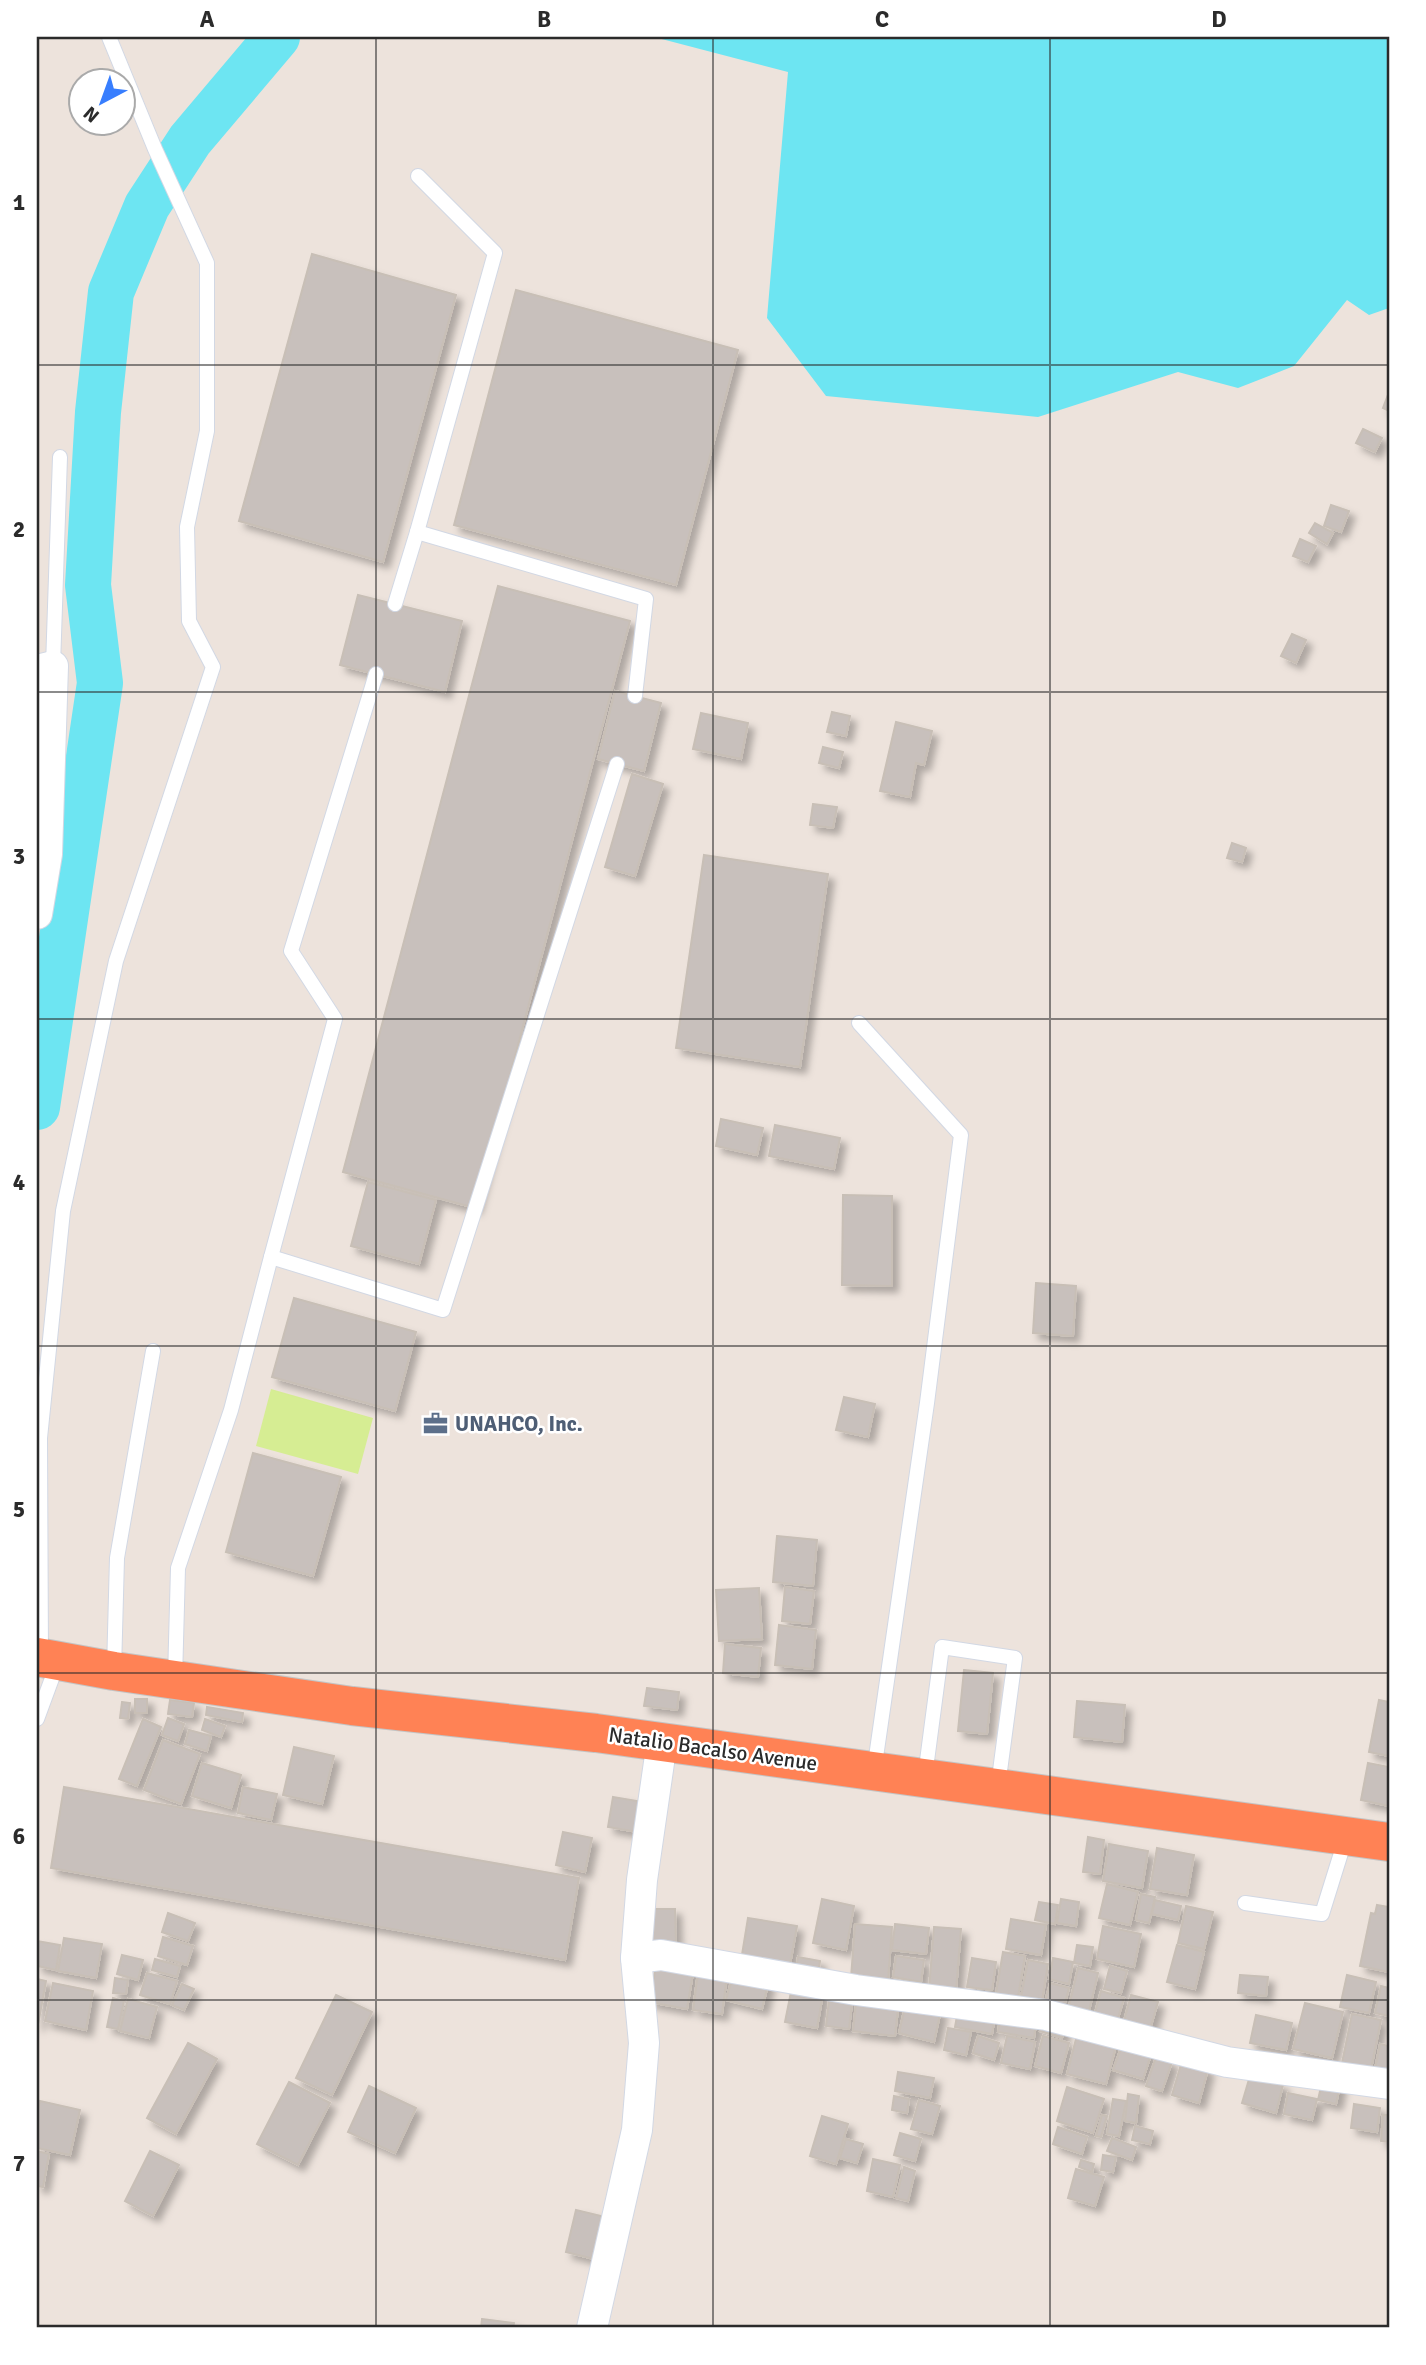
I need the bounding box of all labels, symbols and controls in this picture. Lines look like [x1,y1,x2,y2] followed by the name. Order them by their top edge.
[200,5,215,34] text: A
[537,5,551,34] text: B
[875,5,889,34] text: C
[1211,5,1227,34] text: D
[66,66,136,136] north arrow
[79,101,104,127] text: N
[13,188,25,217] text: 1
[13,515,25,544] text: 2
[13,842,25,871] text: 3
[13,1168,25,1197] text: 4
[421,1410,449,1438] office icon: UNAHCO, Inc.
[455,1411,583,1437] place label: UNAHCO, Inc.
[13,1495,25,1524] text: 5
[607,1721,819,1777] street label: Natalio Bacalso Avenue
[13,1822,25,1851] text: 6
[13,2149,25,2178] text: 7

